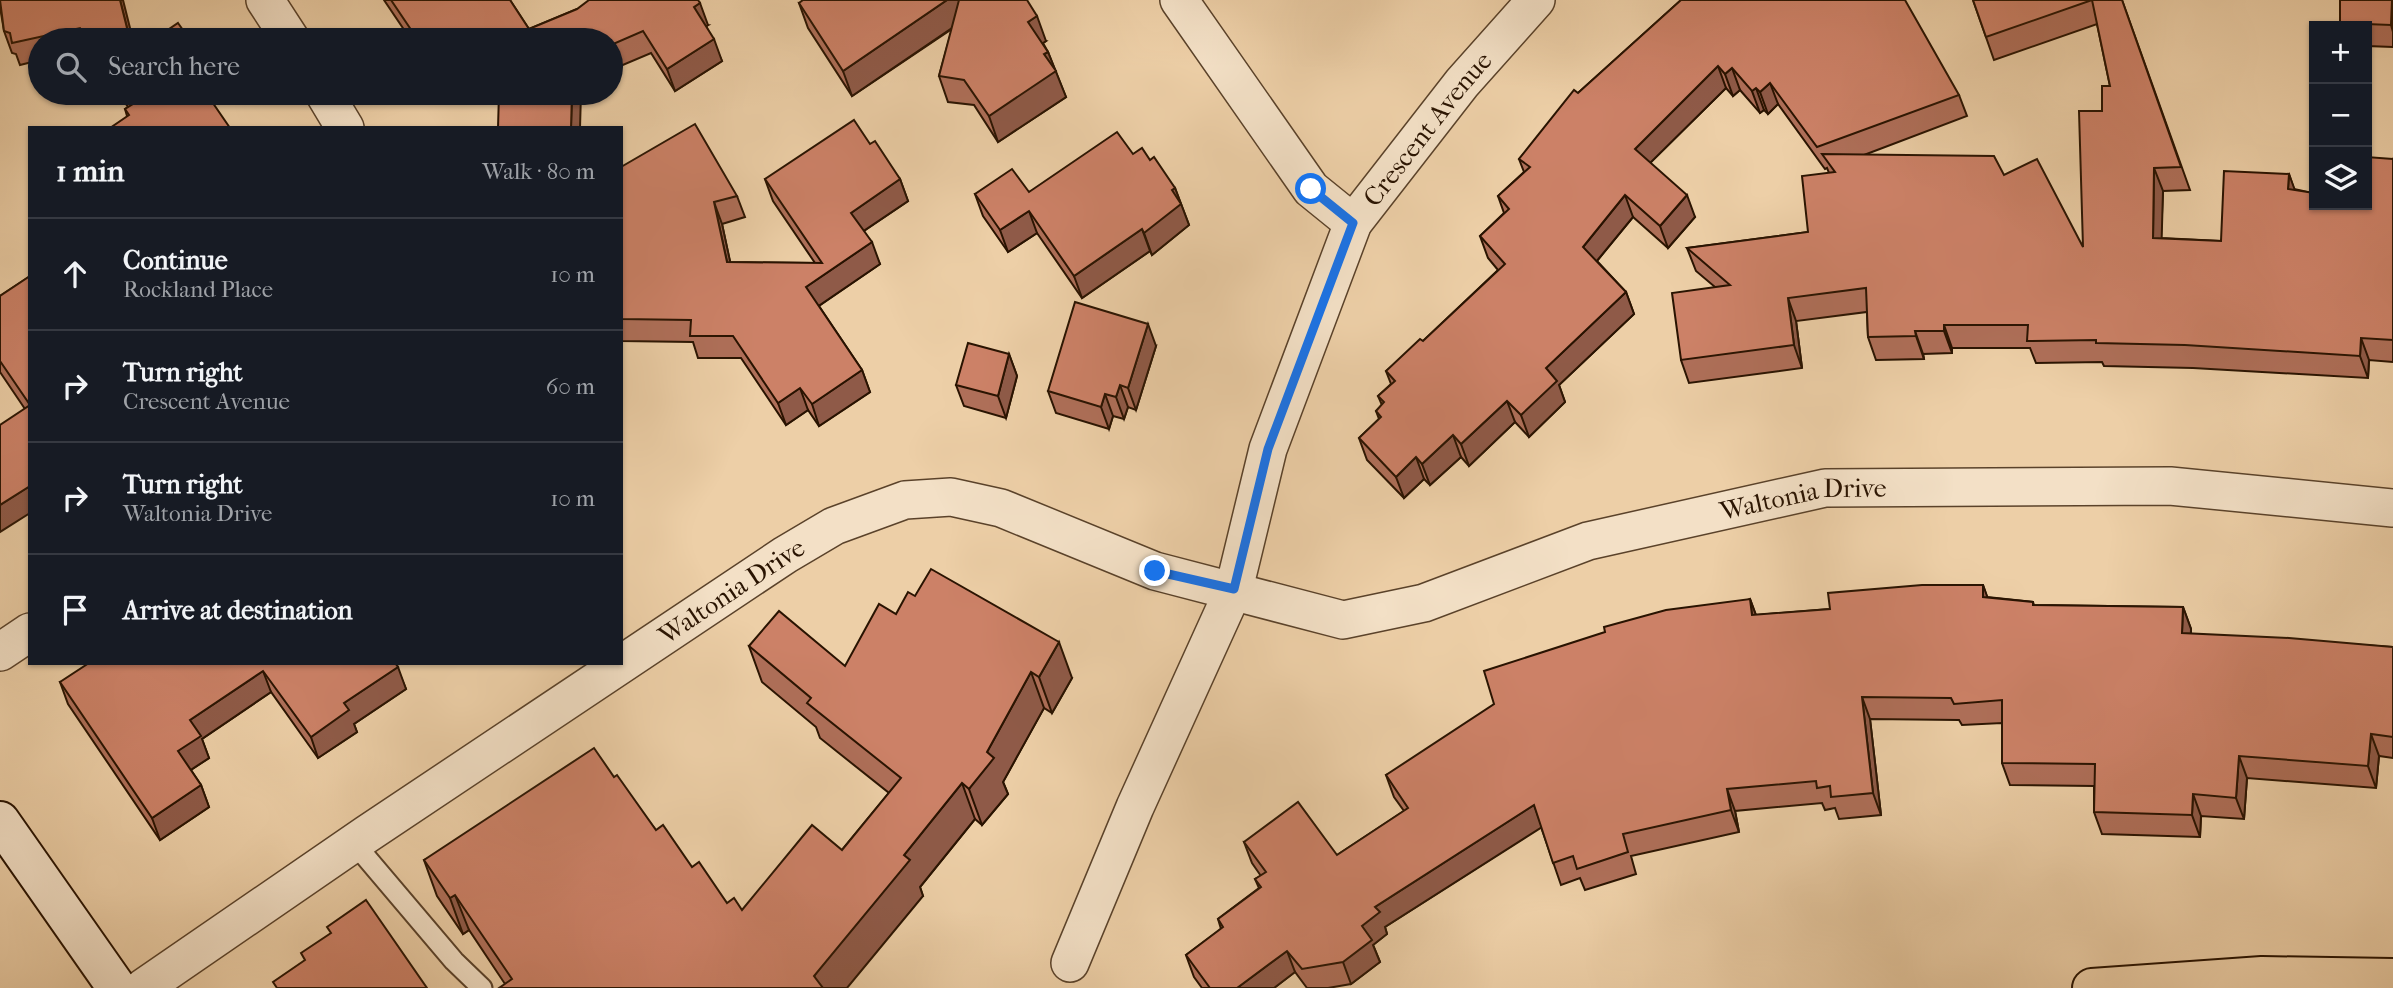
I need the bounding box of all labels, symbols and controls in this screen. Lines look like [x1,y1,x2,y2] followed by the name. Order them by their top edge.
[2309,21,2372,210] map controls
[2309,21,2372,84] button: +
[28,28,623,105] search box
[1357,45,1499,213] street label: Crescent Avenue
[52,48,90,86] icon: search
[108,51,240,82] text: Search here
[2309,84,2372,147] button: −
[2309,147,2372,210] button: layers
[56,154,124,189] text: 1 min
[482,158,595,185] text: Walk · 80 m
[1295,173,1326,204] route start
[123,245,228,276] text: Continue
[56,255,94,293] icon: ahead
[550,261,595,288] text: 10 m
[123,276,273,303] text: Rockland Place
[123,357,243,388] text: Turn right
[56,367,94,405] icon: right
[546,373,595,400] text: 60 m
[123,388,290,415] text: Crescent Avenue
[123,469,243,500] text: Turn right
[1716,473,1887,527] street label: Waltonia Drive
[56,479,94,517] icon: right
[550,485,595,512] text: 10 m
[123,500,272,527] text: Waltonia Drive
[652,532,811,652] street label: Waltonia Drive
[1139,555,1170,586] route end
[56,591,94,629] icon: arrive
[123,595,353,626] text: Arrive at destination

